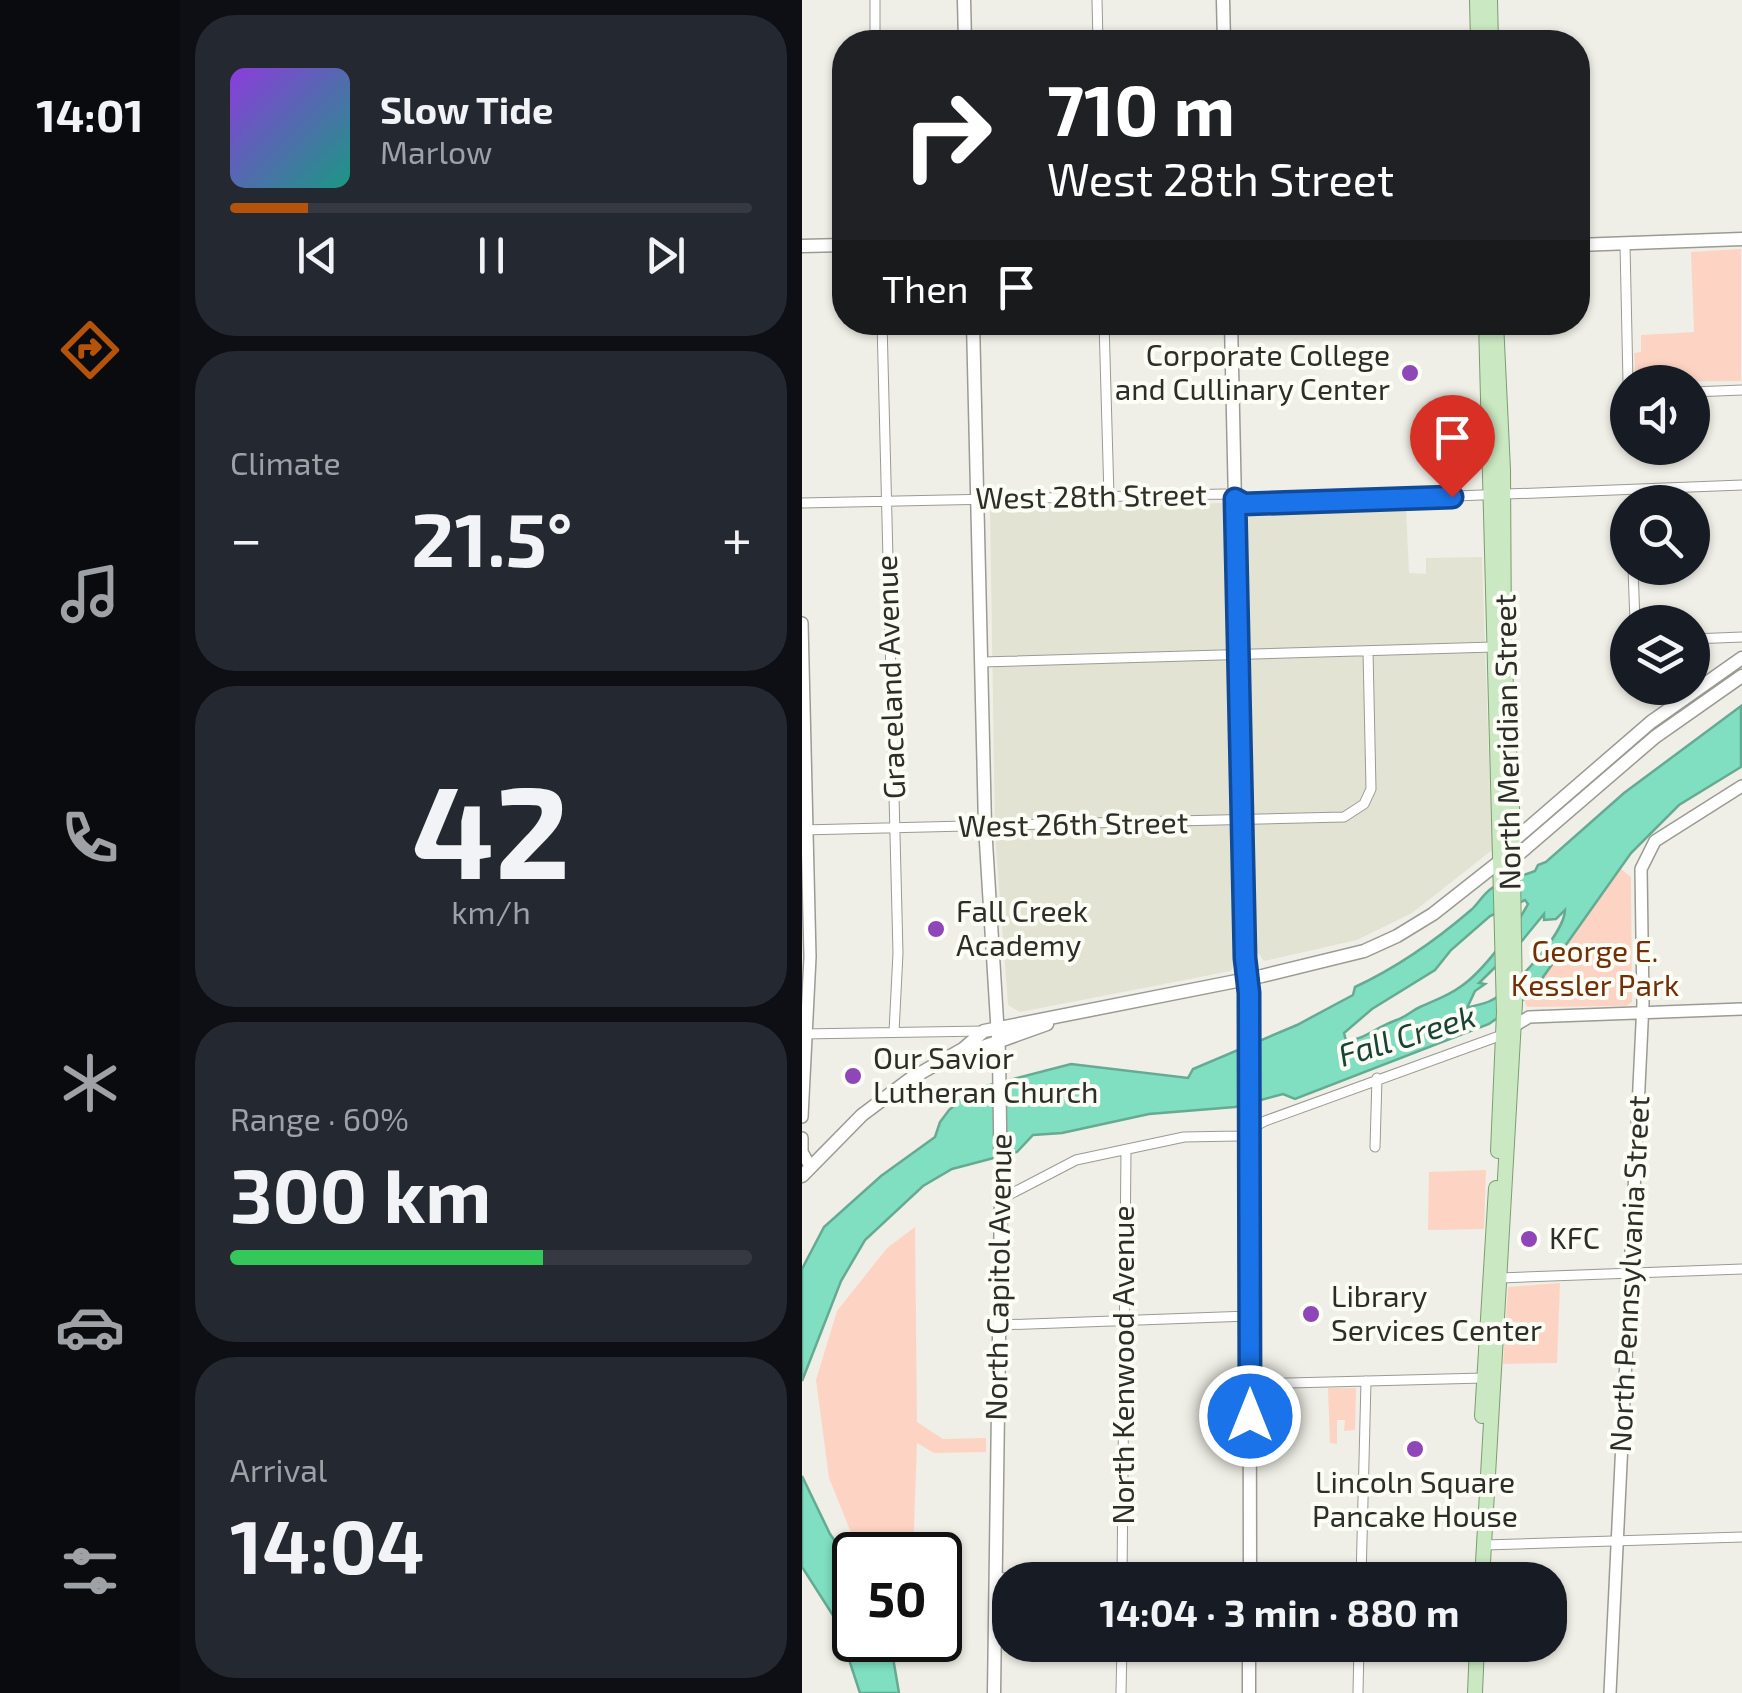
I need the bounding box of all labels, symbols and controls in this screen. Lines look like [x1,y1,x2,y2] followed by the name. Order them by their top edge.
[1047,66,1235,150] text: 710 m
[882,70,1012,200] icon: right
[380,86,553,132] text: Slow Tide
[36,87,144,141] text: 14:01
[380,132,492,170] text: Marlow
[1047,151,1394,205] text: West 28th Street
[290,228,345,283] icon: previous
[464,228,519,283] icon: pause
[638,228,693,283] icon: next
[989,260,1044,315] icon: arrive
[882,265,969,311] text: Then
[55,315,125,385] icon: directions
[1115,336,1390,406] place label: Corporate College and Cullinary Center
[1399,362,1421,384] marker: Corporate College and Cullinary Center
[1610,365,1710,705] map controls
[1610,365,1710,465] button: sound
[1410,395,1495,498] pin
[1425,410,1480,465] icon: arrive
[230,443,341,481] text: Climate
[975,475,1207,515] street label: West 28th Street
[1610,485,1710,585] button: search
[411,492,573,582] text: 21.5°
[230,504,262,570] text: −
[722,504,752,570] text: +
[867,554,911,800] street label: Graceland Avenue
[55,559,125,629] icon: music
[1485,594,1527,890] street label: North Meridian Street
[1610,605,1710,705] button: layers
[412,749,570,905] text: 42
[55,803,125,873] icon: phone
[958,803,1188,843] street label: West 26th Street
[451,892,531,930] text: km/h
[956,892,1088,962] place label: Fall Creek Academy
[925,918,947,940] marker: Fall Creek Academy
[1511,932,1679,1002] park label: George E. Kessler Park
[1333,995,1480,1073] water label: Fall Creek
[873,1039,1098,1109] place label: Our Savior Lutheran Church
[55,1048,125,1118] icon: climate
[842,1065,864,1087] marker: Our Savior Lutheran Church
[1601,1095,1655,1453] street label: North Pennsylvania Street
[230,1099,409,1137] text: Range · 60%
[976,1133,1018,1421] street label: North Capitol Avenue
[230,1148,491,1238] text: 300 km
[1104,1205,1140,1525] street label: North Kenwood Avenue
[1549,1219,1600,1255] place label: KFC
[1518,1228,1540,1250] marker: KFC
[1331,1277,1542,1347] place label: Library Services Center
[55,1292,125,1362] icon: car
[1300,1303,1322,1325] marker: Library Services Center
[1198,1364,1302,1468] position arrow
[1404,1438,1426,1460] marker: Lincoln Square Pancake House
[230,1450,327,1488] text: Arrival
[1312,1463,1518,1533] place label: Lincoln Square Pancake House
[230,1499,425,1589] text: 14:04
[832,1532,962,1662] speed limit sign: 50
[55,1536,125,1606] icon: filters
[1099,1589,1460,1635] text: 14:04 · 3 min · 880 m

